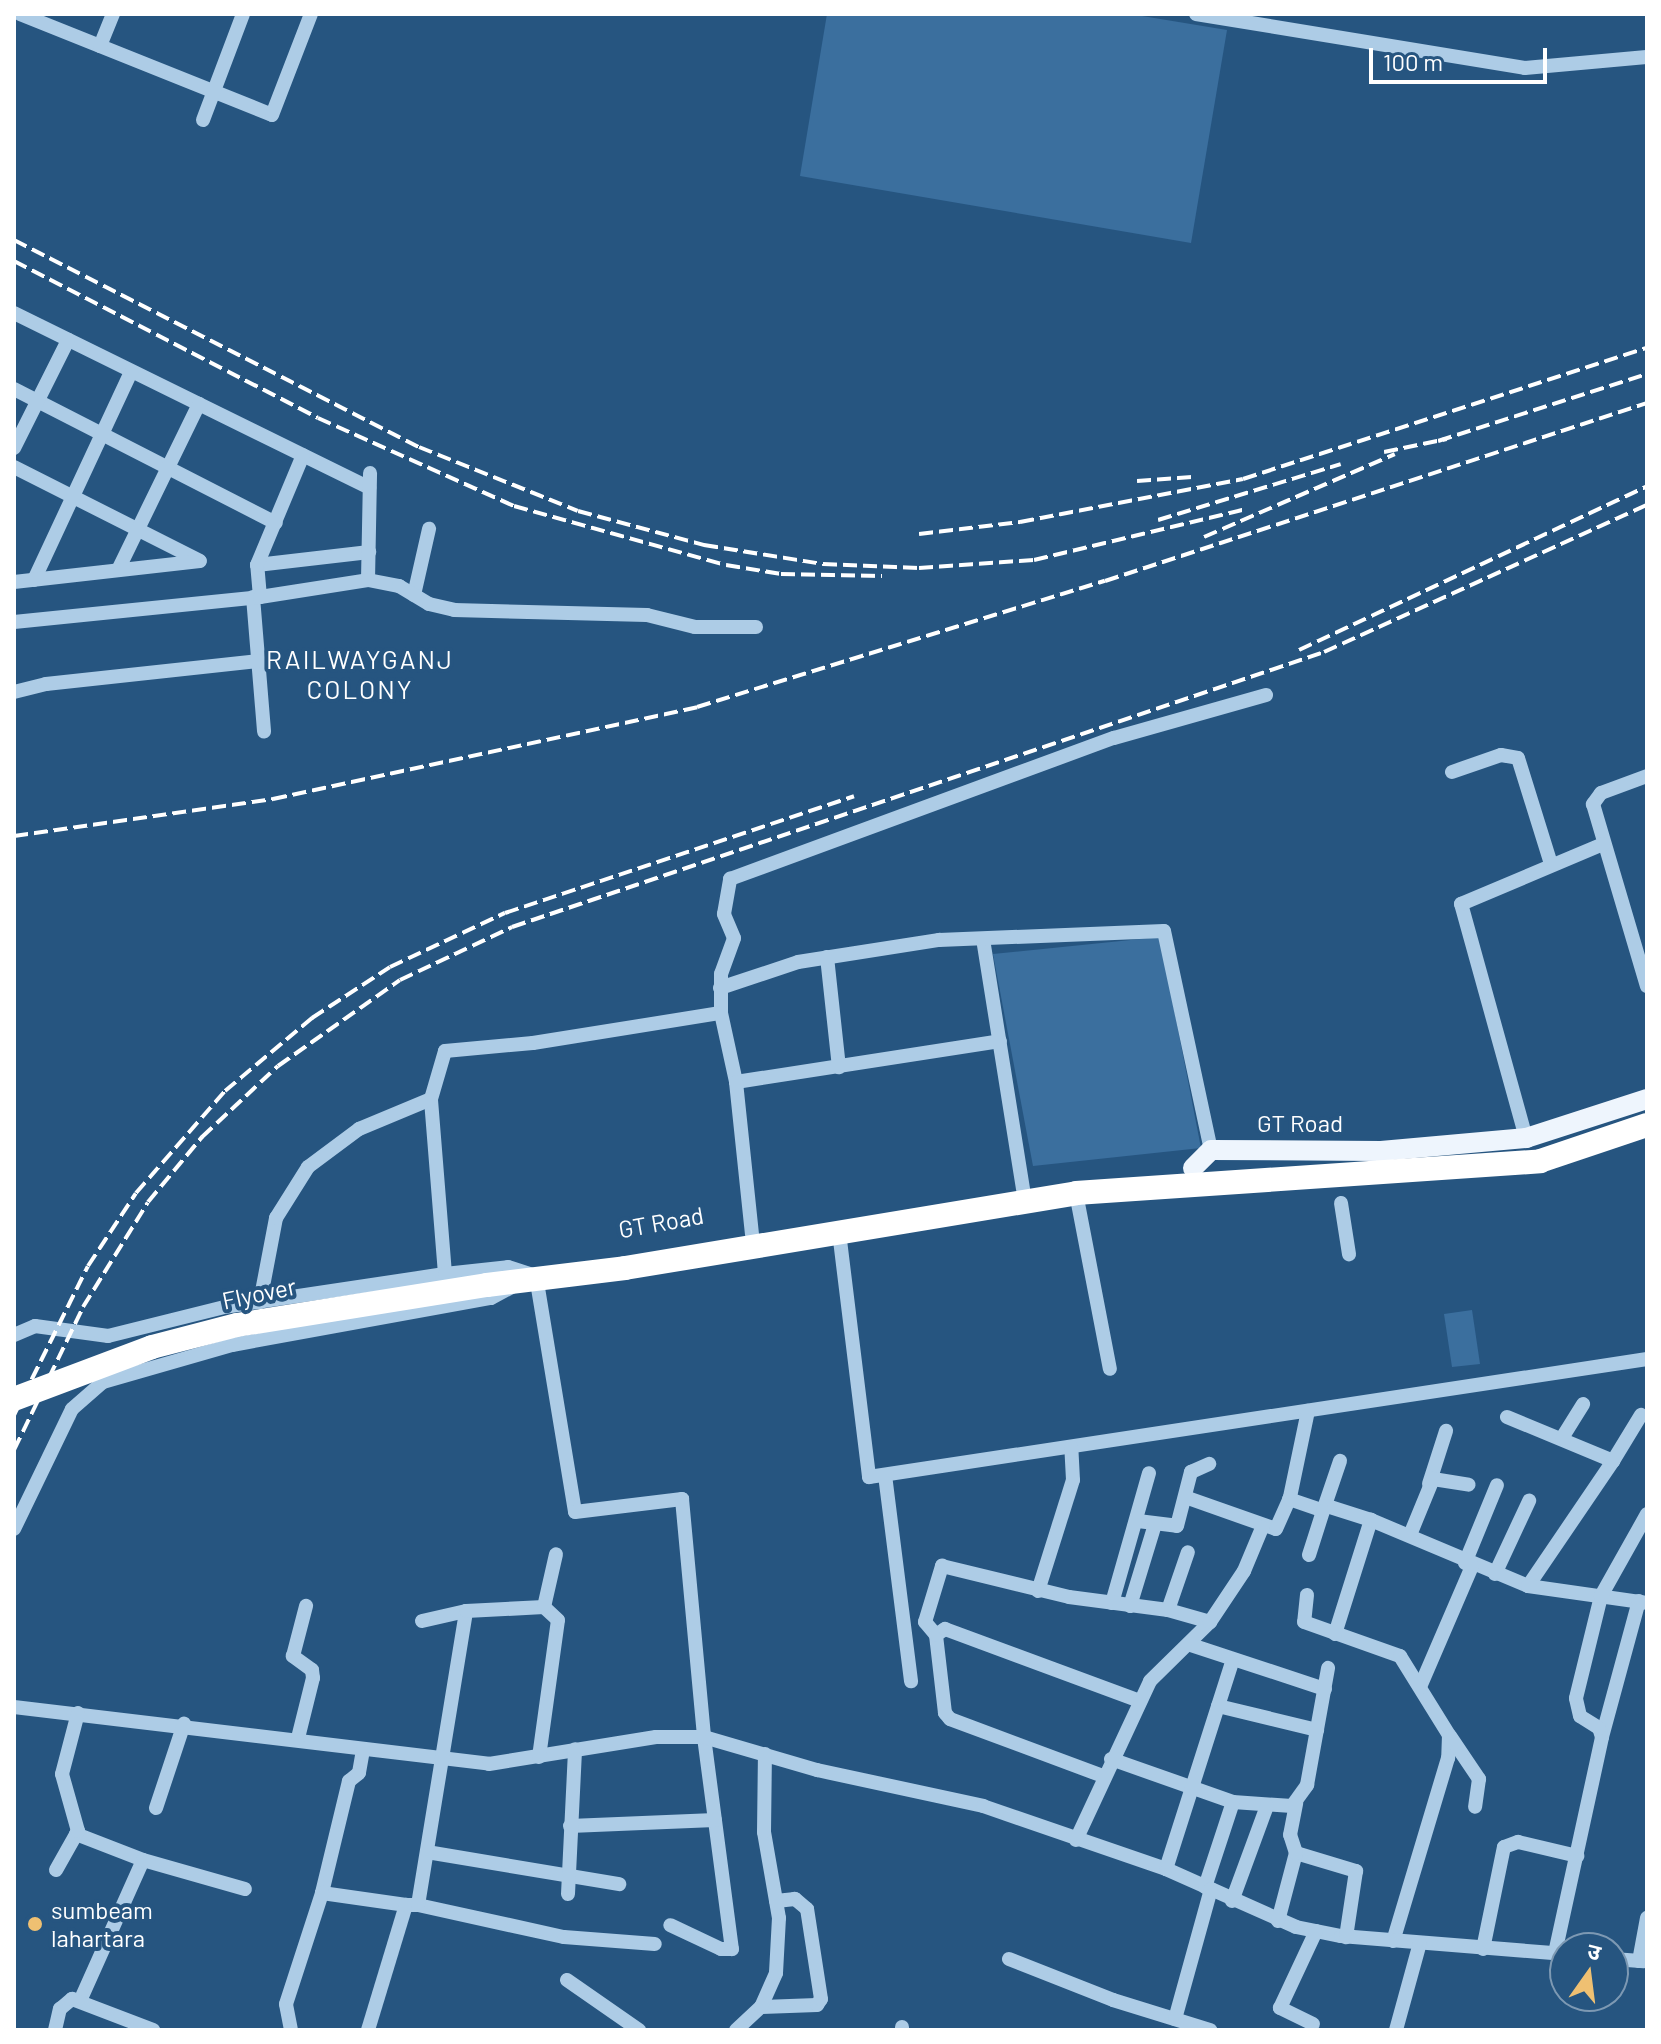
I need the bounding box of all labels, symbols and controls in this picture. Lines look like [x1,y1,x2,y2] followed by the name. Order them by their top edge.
[1373,32,1551,82] scale bar
[1383,47,1443,76] text: 100 m
[266,643,454,704] district label: RAILWAYGANJ COLONY
[1257,1109,1343,1137] street label: GT Road
[616,1200,706,1244] street label: GT Road
[219,1271,299,1315] street label: Flyover
[51,1896,153,1952] place label: sumbeam lahartara
[26,1915,44,1933] marker: sumbeam lahartara
[1549,1932,1629,2012] north arrow
[1585,1936,1604,1965] text: उ

